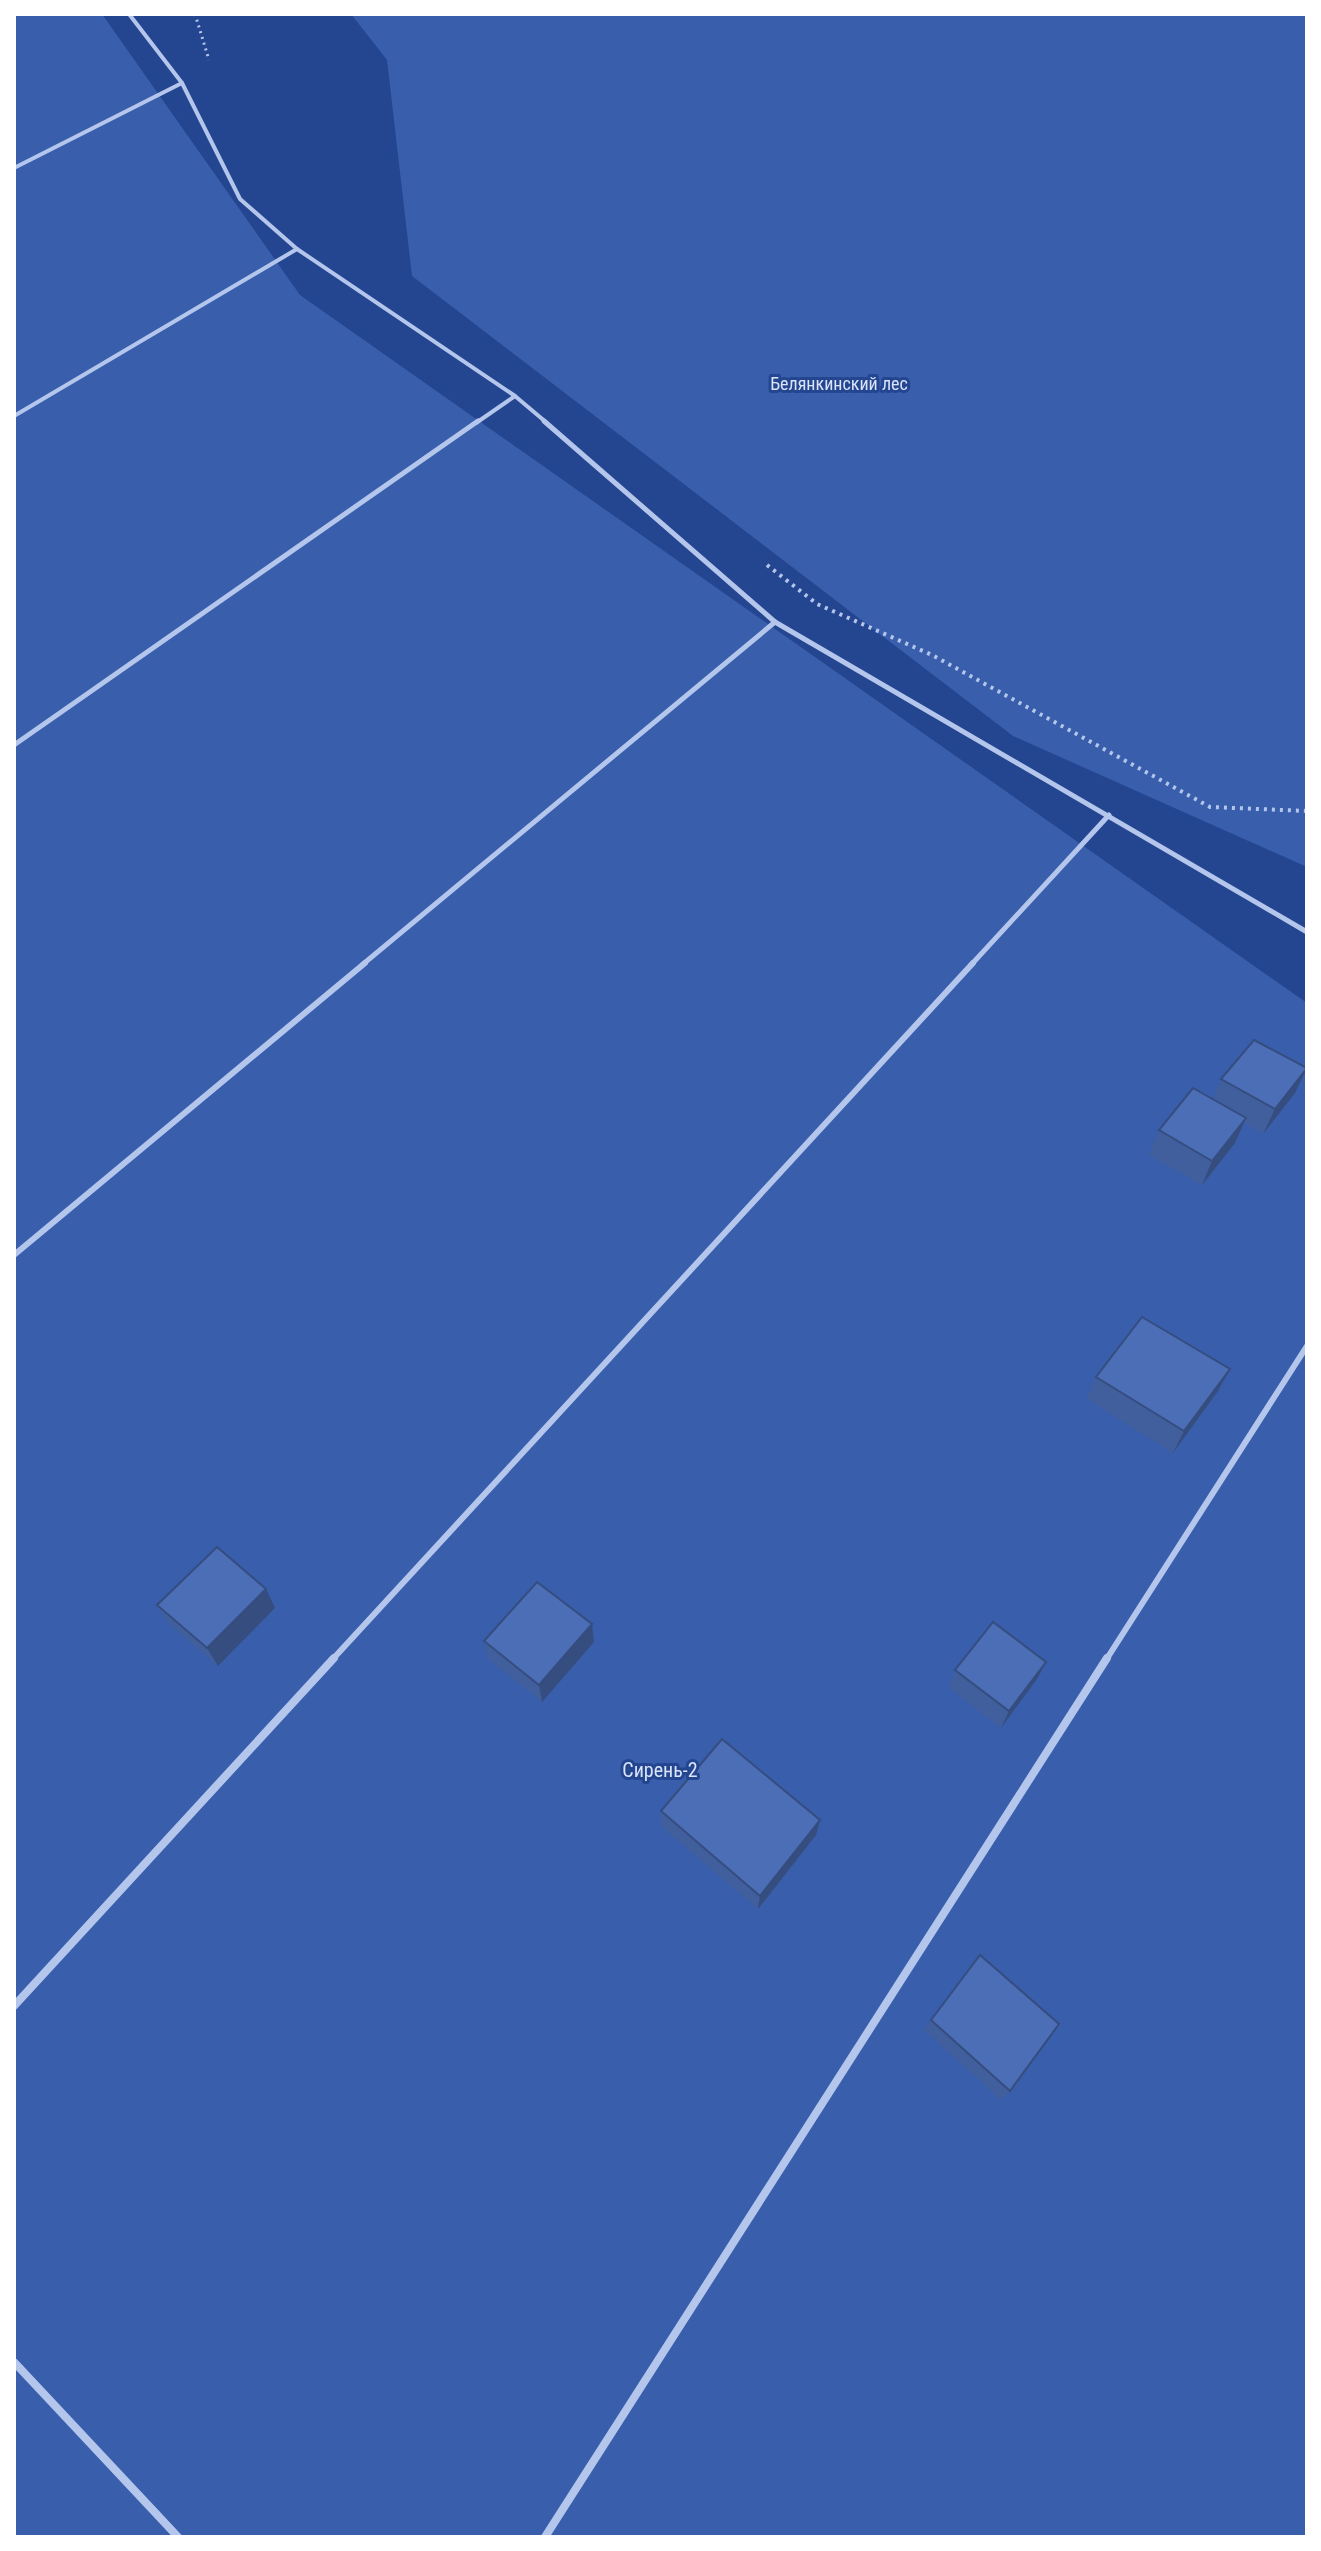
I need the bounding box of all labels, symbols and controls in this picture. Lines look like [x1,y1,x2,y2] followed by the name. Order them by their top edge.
[770,373,908,394] park label: Белянкинский лес
[622,1758,698,1782] park label: Сирень-2

